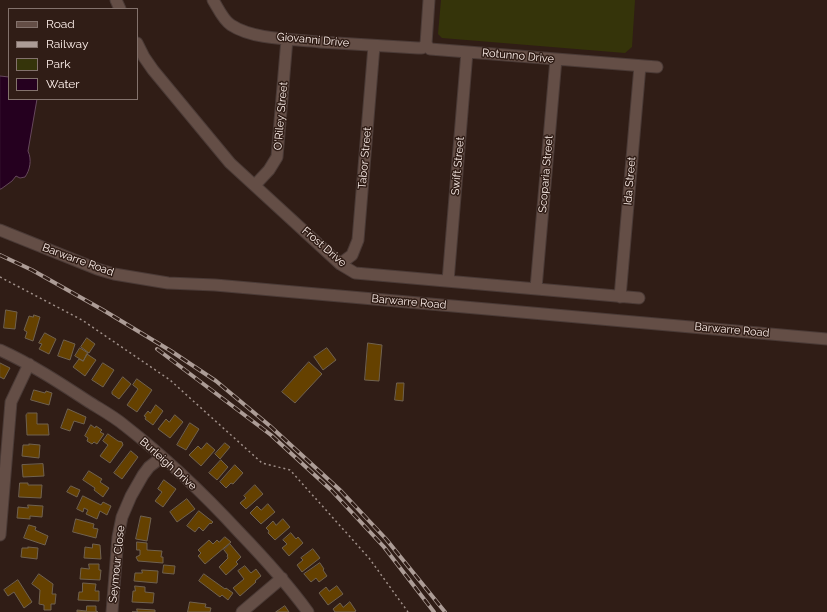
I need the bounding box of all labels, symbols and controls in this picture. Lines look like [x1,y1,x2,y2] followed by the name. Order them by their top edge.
[8,8,138,100] legend
[46,17,75,31] text: Road
[276,30,350,50] street label: Giovanni Drive
[46,37,88,51] text: Railway
[482,46,554,66] street label: Rotunno Drive
[46,57,71,71] text: Park
[46,77,80,91] text: Water
[271,81,291,151] street label: O'Riley Street
[356,127,374,189] street label: Tabor Street
[536,135,556,213] street label: Scoparia Street
[449,136,467,196] street label: Swift Street
[621,156,639,206] street label: Ida Street
[299,224,349,270] street label: Frost Drive
[40,241,116,279] street label: Barwarre Road
[371,292,447,312] street label: Barwarre Road
[694,320,770,340] street label: Barwarre Road
[137,435,199,493] street label: Burleigh Drive
[106,525,128,603] street label: Seymour Close

